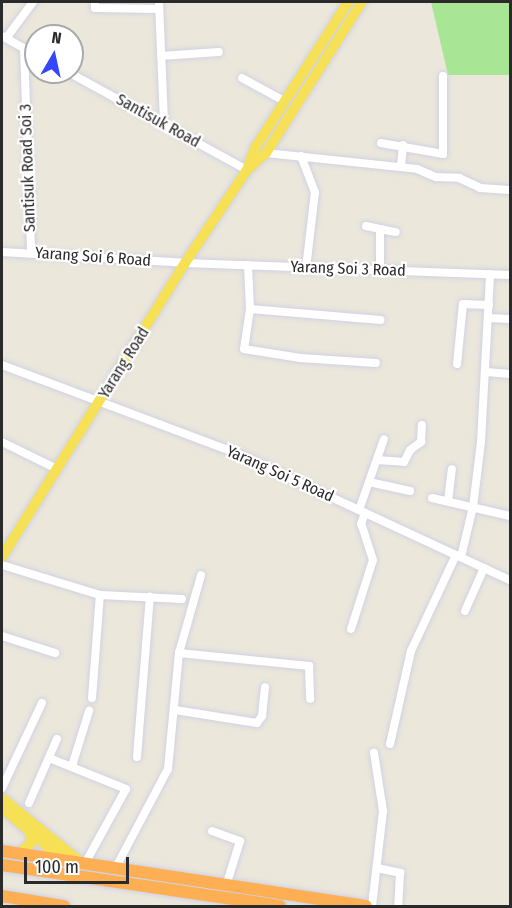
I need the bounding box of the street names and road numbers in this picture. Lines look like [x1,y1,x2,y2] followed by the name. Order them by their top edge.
[113,90,203,152] street label: Santisuk Road
[16,104,40,232] street label: Santisuk Road Soi 3
[34,243,152,271] street label: Yarang Soi 6 Road
[290,257,406,281] street label: Yarang Soi 3 Road
[95,324,153,402] street label: Yarang Road
[223,442,337,506] street label: Yarang Soi 5 Road

